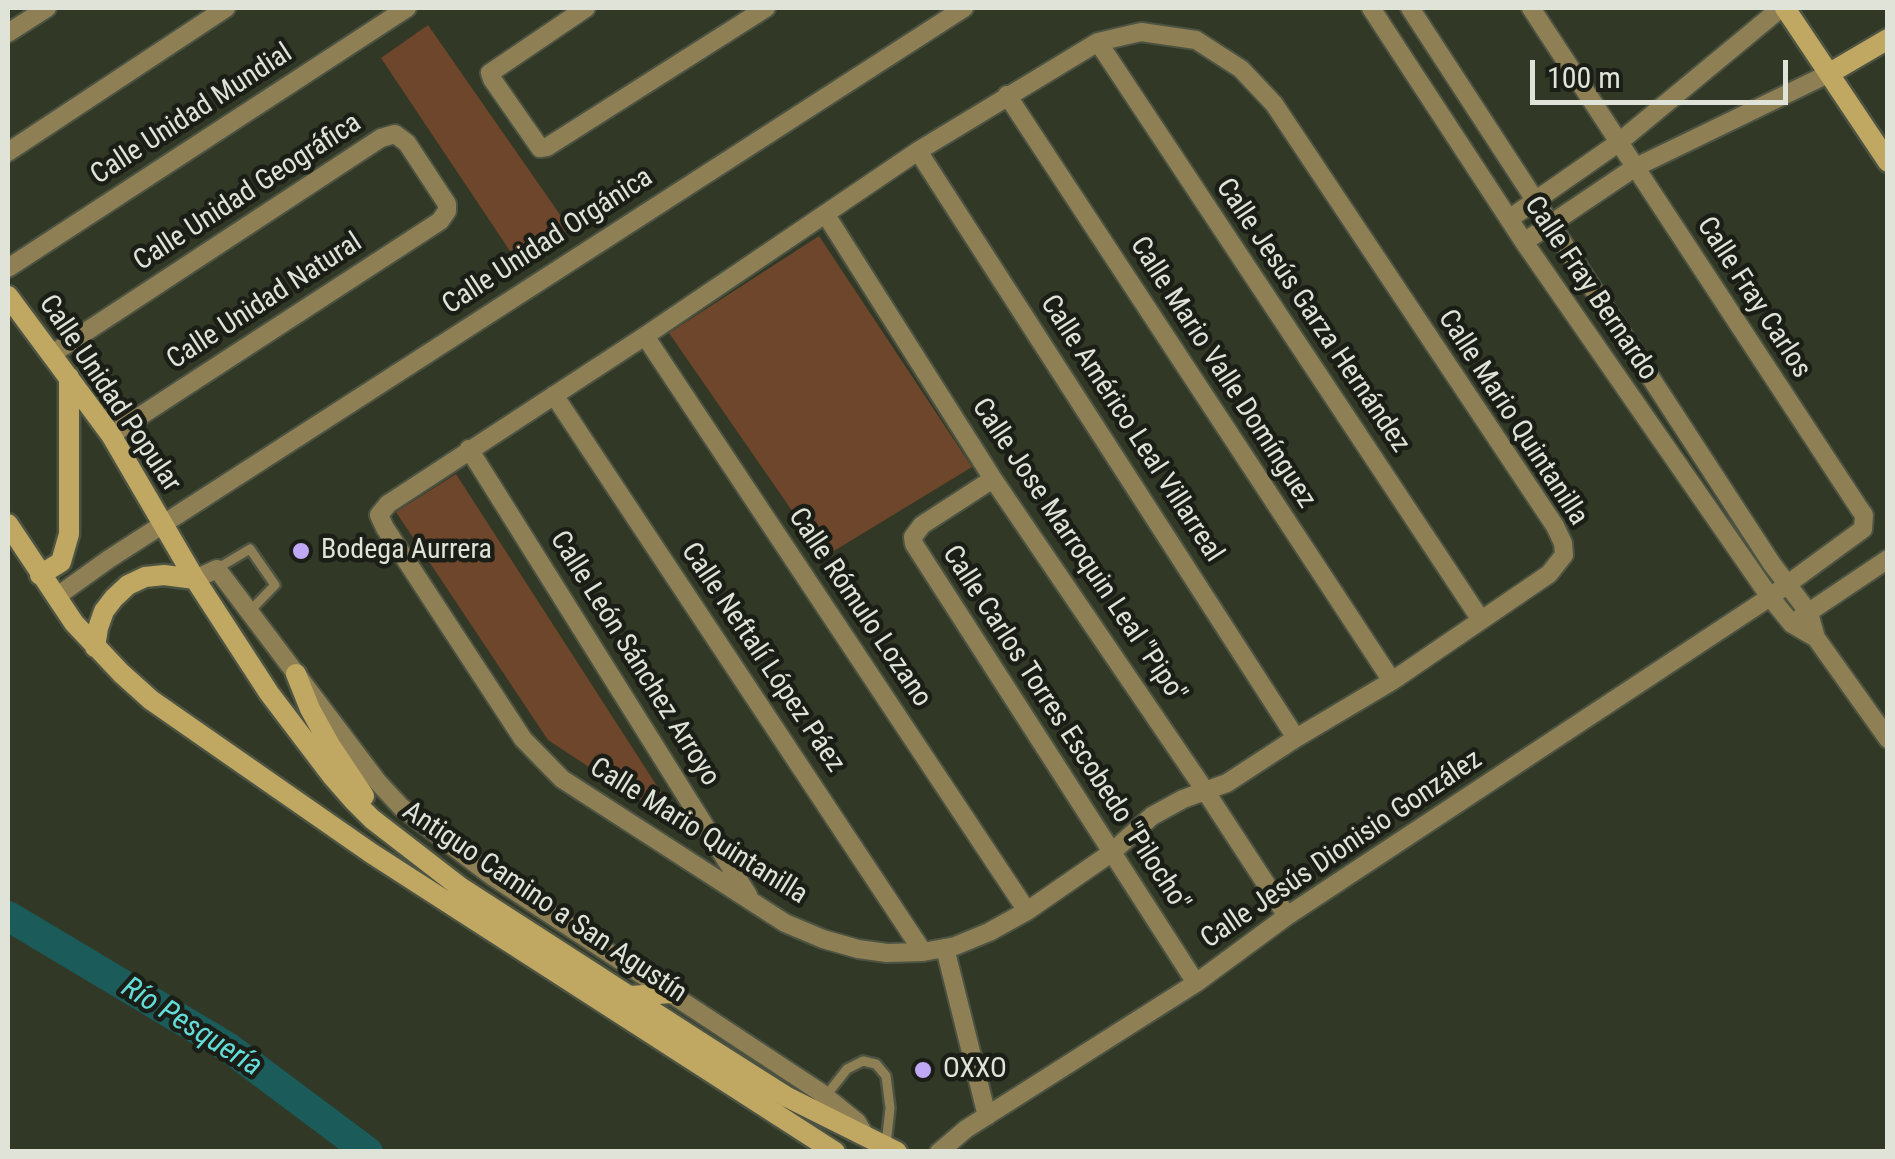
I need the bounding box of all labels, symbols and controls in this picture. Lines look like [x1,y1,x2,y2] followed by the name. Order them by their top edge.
[85,37,299,193] street label: Calle Unidad Mundial
[1535,40,1792,102] scale bar
[1547,60,1621,95] text: 100 m
[128,107,368,279] street label: Calle Unidad Geográfica
[437,162,659,322] street label: Calle Unidad Orgánica
[1208,173,1416,459] street label: Calle Jesús Garza Hernández
[1516,191,1664,387] street label: Calle Fray Bernardo
[1688,211,1818,385] street label: Calle Fray Carlos
[161,227,369,377] street label: Calle Unidad Natural
[1122,231,1322,515] street label: Calle Mario Valle Domínguez
[31,289,187,499] street label: Calle Unidad Popular
[1032,289,1230,569] street label: Calle Américo Leal Villarreal
[1430,304,1594,532] street label: Calle Mario Quintanilla
[964,393,1192,709] street label: Calle Jose Marroquin Leal "Pipo"
[780,502,938,714] street label: Calle Rómulo Lozano
[542,525,726,793] street label: Calle León Sánchez Arroyo
[321,534,492,568] place label: Bodega Aurrera
[673,537,851,779] street label: Calle Neftalí López Páez
[290,540,312,562] marker: Bodega Aurrera
[934,540,1196,918] street label: Calle Carlos Torres Escobedo "Pilocho"
[1195,743,1489,957] street label: Calle Jesús Dionisio González
[583,752,813,912] street label: Calle Mario Quintanilla
[396,795,692,1011] street label: Antiguo Camino a San Agustín
[114,971,268,1085] water label: Río Pesquería
[943,1053,1007,1087] place label: OXXO
[912,1059,934,1081] marker: OXXO

